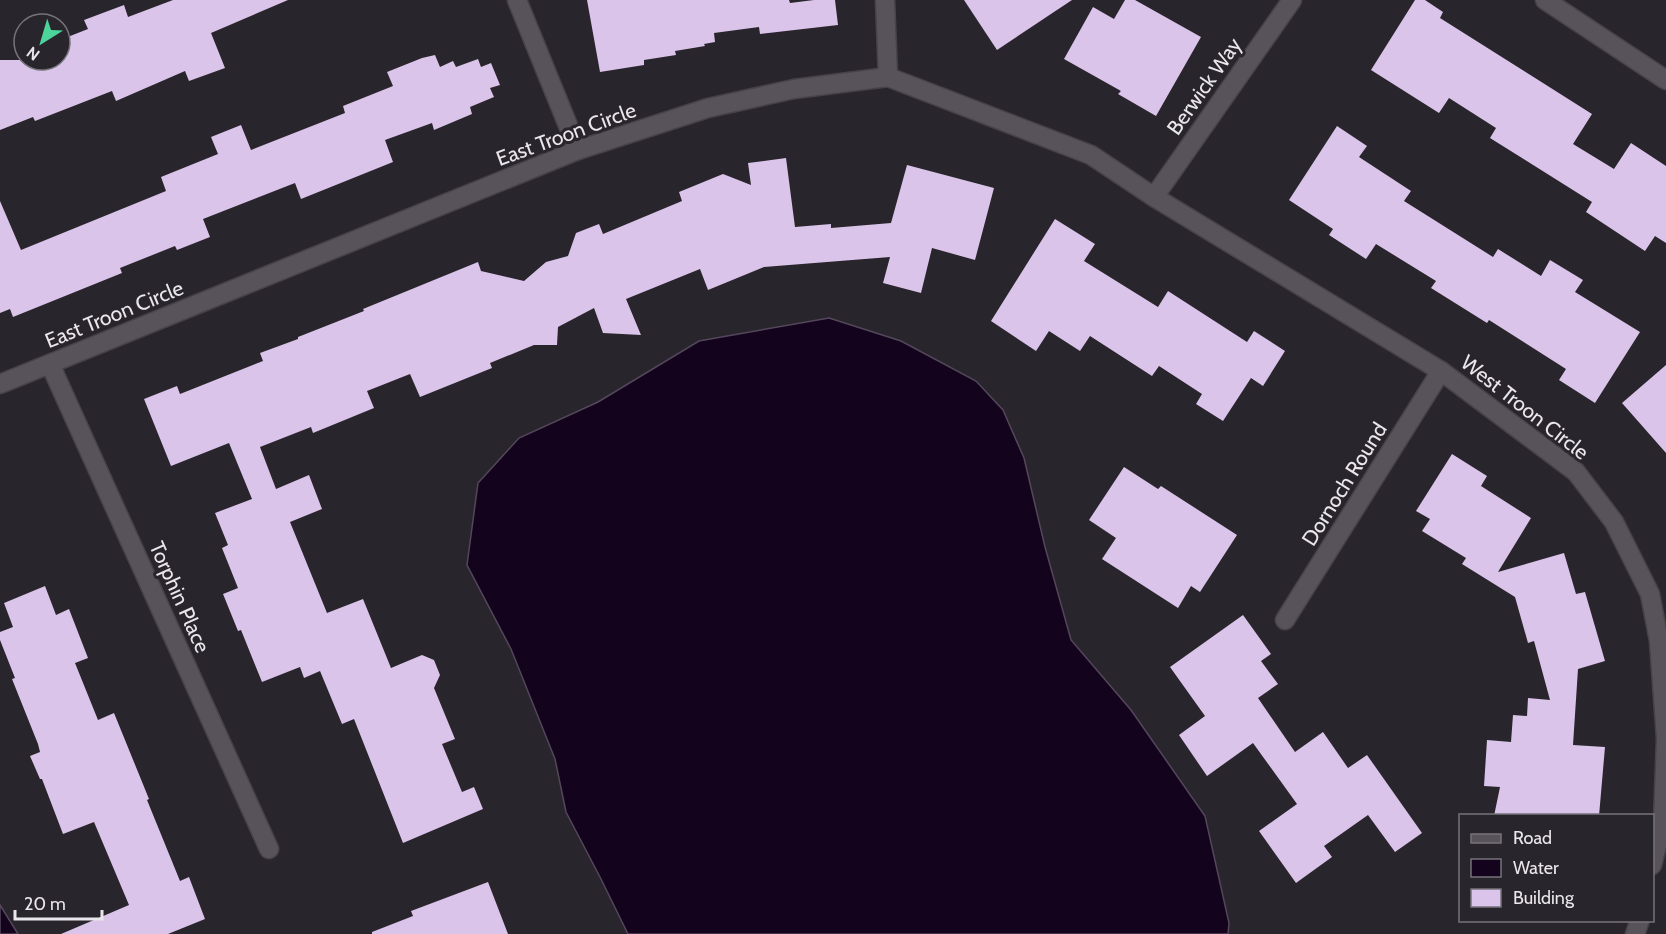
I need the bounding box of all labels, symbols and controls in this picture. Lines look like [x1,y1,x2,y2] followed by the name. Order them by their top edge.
[12,12,72,72] north arrow
[1161,32,1247,139] street label: Berwick Way
[23,43,44,65] text: N
[493,97,640,171] street label: East Troon Circle
[41,275,187,353] street label: East Troon Circle
[1456,349,1594,465] street label: West Troon Circle
[1296,418,1392,550] street label: Dornoch Round
[144,538,216,657] street label: Torphin Place
[1459,814,1654,922] legend
[1513,827,1552,849] text: Road
[1513,857,1559,879] text: Water
[15,883,102,921] scale bar
[1513,887,1575,909] text: Building
[24,893,66,915] text: 20 m

